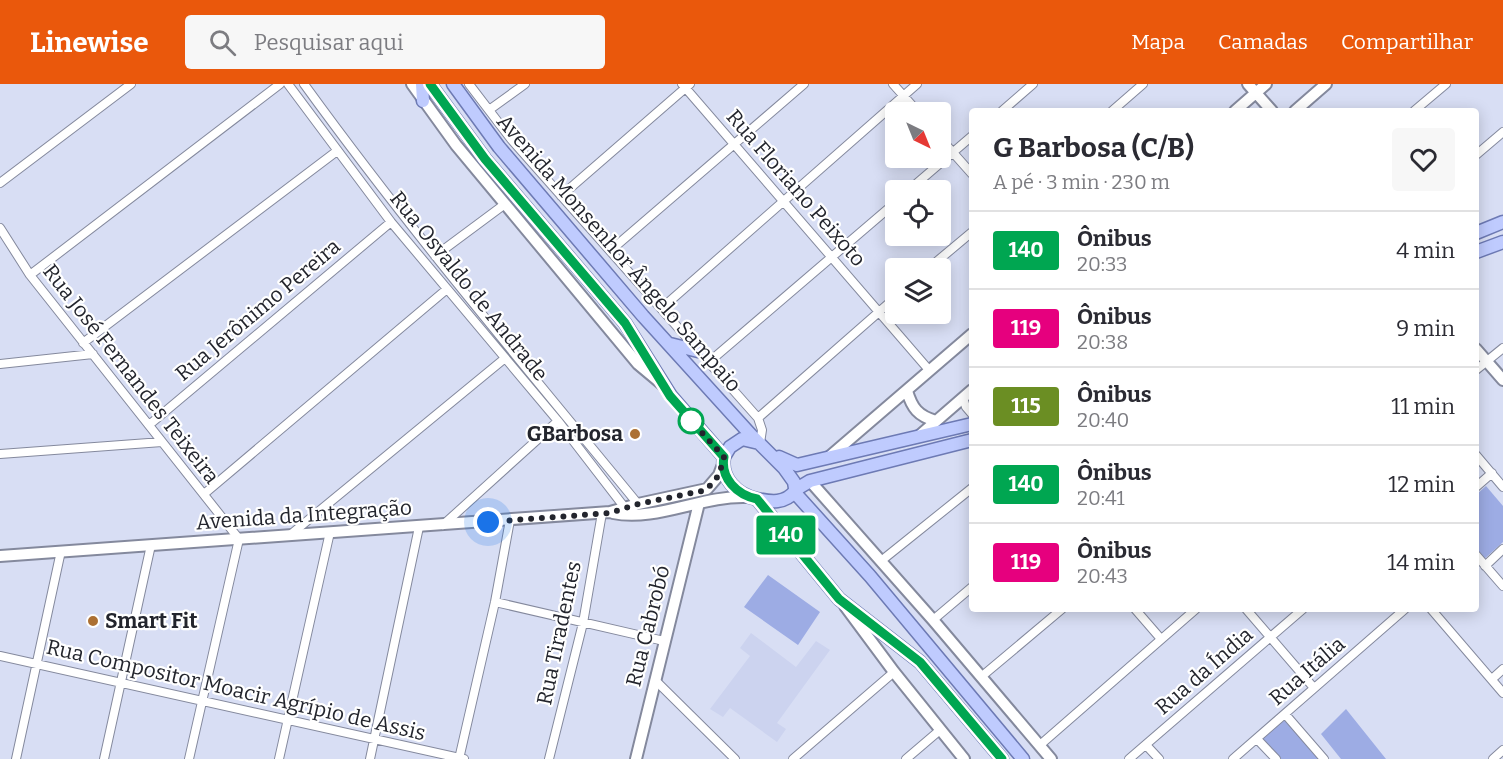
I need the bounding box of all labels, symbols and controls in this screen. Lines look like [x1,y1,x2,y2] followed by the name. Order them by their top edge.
[185,15,605,69] search box
[30,26,149,59] text: Linewise
[206,26,239,59] icon: search
[254,29,403,56] text: Pesquisar aqui
[1131,29,1185,55] text: Mapa
[1218,29,1308,55] text: Camadas
[1341,29,1473,55] text: Compartilhar
[885,102,951,168] north arrow
[885,102,951,324] map controls
[721,104,871,272] street label: Rua Floriano Peixoto
[491,109,747,397] street label: Avenida Monsenhor Ângelo Sampaio
[1392,128,1455,191] button: heart
[993,131,1194,164] text: G Barbosa (C/B)
[993,170,1170,194] text: A pé · 3 min · 230 m
[885,180,951,246] button: locate
[384,186,554,386] street label: Rua Osvaldo de Andrade
[1077,225,1152,252] text: Ônibus
[170,233,346,387] street label: Rua Jerônimo Pereira
[1008,237,1044,263] text: 140
[1396,237,1455,264] text: 4 min
[1077,252,1127,276] text: 20:33
[885,258,951,324] button: layers
[37,259,225,489] street label: Rua José Fernandes Teixeira
[1077,303,1152,330] text: Ônibus
[1011,315,1041,341] text: 119
[1396,315,1455,342] text: 9 min
[1077,330,1128,354] text: 20:38
[1077,381,1152,408] text: Ônibus
[1011,393,1041,419] text: 115
[1391,393,1455,420] text: 11 min
[678,408,704,434] unlabelled marker
[1077,408,1129,432] text: 20:40
[527,421,623,447] place label: GBarbosa
[628,427,642,441] marker: GBarbosa
[1077,459,1152,486] text: Ônibus
[1008,471,1044,497] text: 140
[1388,471,1455,498] text: 12 min
[1077,486,1125,510] text: 20:41
[195,494,413,536] street label: Avenida da Integração
[473,507,503,537] your location
[752,516,820,554] line badge: 140
[768,522,804,548] text: 140
[1077,537,1152,564] text: Ônibus
[1011,549,1041,575] text: 119
[1387,549,1455,576] text: 14 min
[531,559,587,707] street label: Rua Tiradentes
[620,563,676,689] street label: Rua Cabrobó
[1077,564,1128,588] text: 20:43
[105,608,198,634] place label: Smart Fit
[86,614,100,628] marker: Smart Fit
[1150,621,1258,720] street label: Rua da Índia
[1264,631,1351,711] street label: Rua Itália
[44,634,428,746] street label: Rua Compositor Moacir Agrípio de Assis

